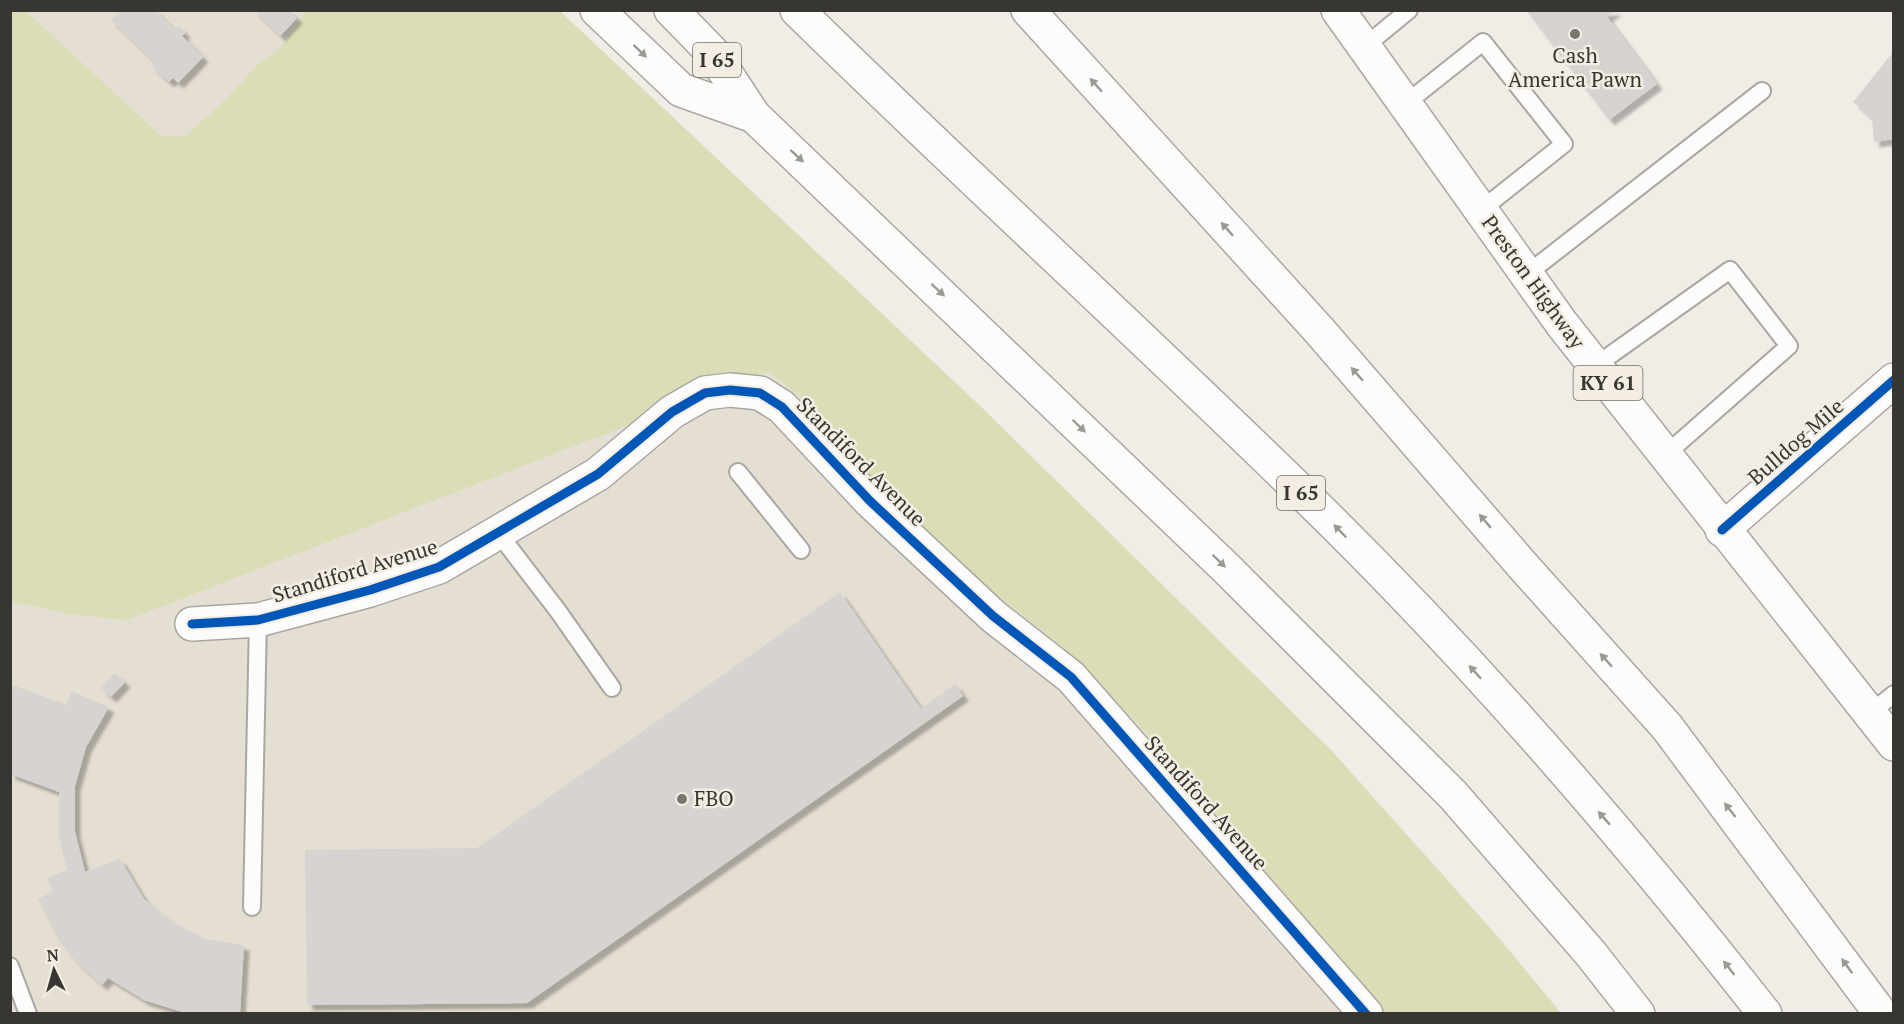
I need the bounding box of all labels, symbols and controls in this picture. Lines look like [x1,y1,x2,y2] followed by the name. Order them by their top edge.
[1568,27,1582,41] marker: Cash America Pawn
[1508,41,1642,93] place label: Cash America Pawn
[632,43,646,57] one-way arrow
[693,43,741,77] road number: I 65
[1089,77,1103,92] one-way arrow
[789,149,804,163] one-way arrow
[1476,209,1592,354] street label: Preston Highway
[1221,222,1234,237] one-way arrow
[931,283,945,297] one-way arrow
[1574,366,1642,400] road number: KY 61
[1351,367,1364,382] one-way arrow
[791,391,932,532] street label: Standiford Avenue
[1741,392,1849,491] street label: Bulldog Mile
[1071,418,1085,432] one-way arrow
[1277,476,1325,510] road number: I 65
[1479,514,1492,529] one-way arrow
[1334,524,1348,538] one-way arrow
[269,532,441,609] street label: Standiford Avenue
[1212,554,1227,568] one-way arrow
[1599,652,1613,667] one-way arrow
[1469,665,1482,680] one-way arrow
[1139,729,1275,875] street label: Standiford Avenue
[694,784,734,812] place label: FBO
[675,792,689,806] marker: FBO
[1725,802,1737,817] one-way arrow
[1598,811,1611,826] one-way arrow
[24,940,84,1000] north arrow
[46,944,60,967] text: N
[1841,959,1853,974] one-way arrow
[1724,960,1736,975] one-way arrow

